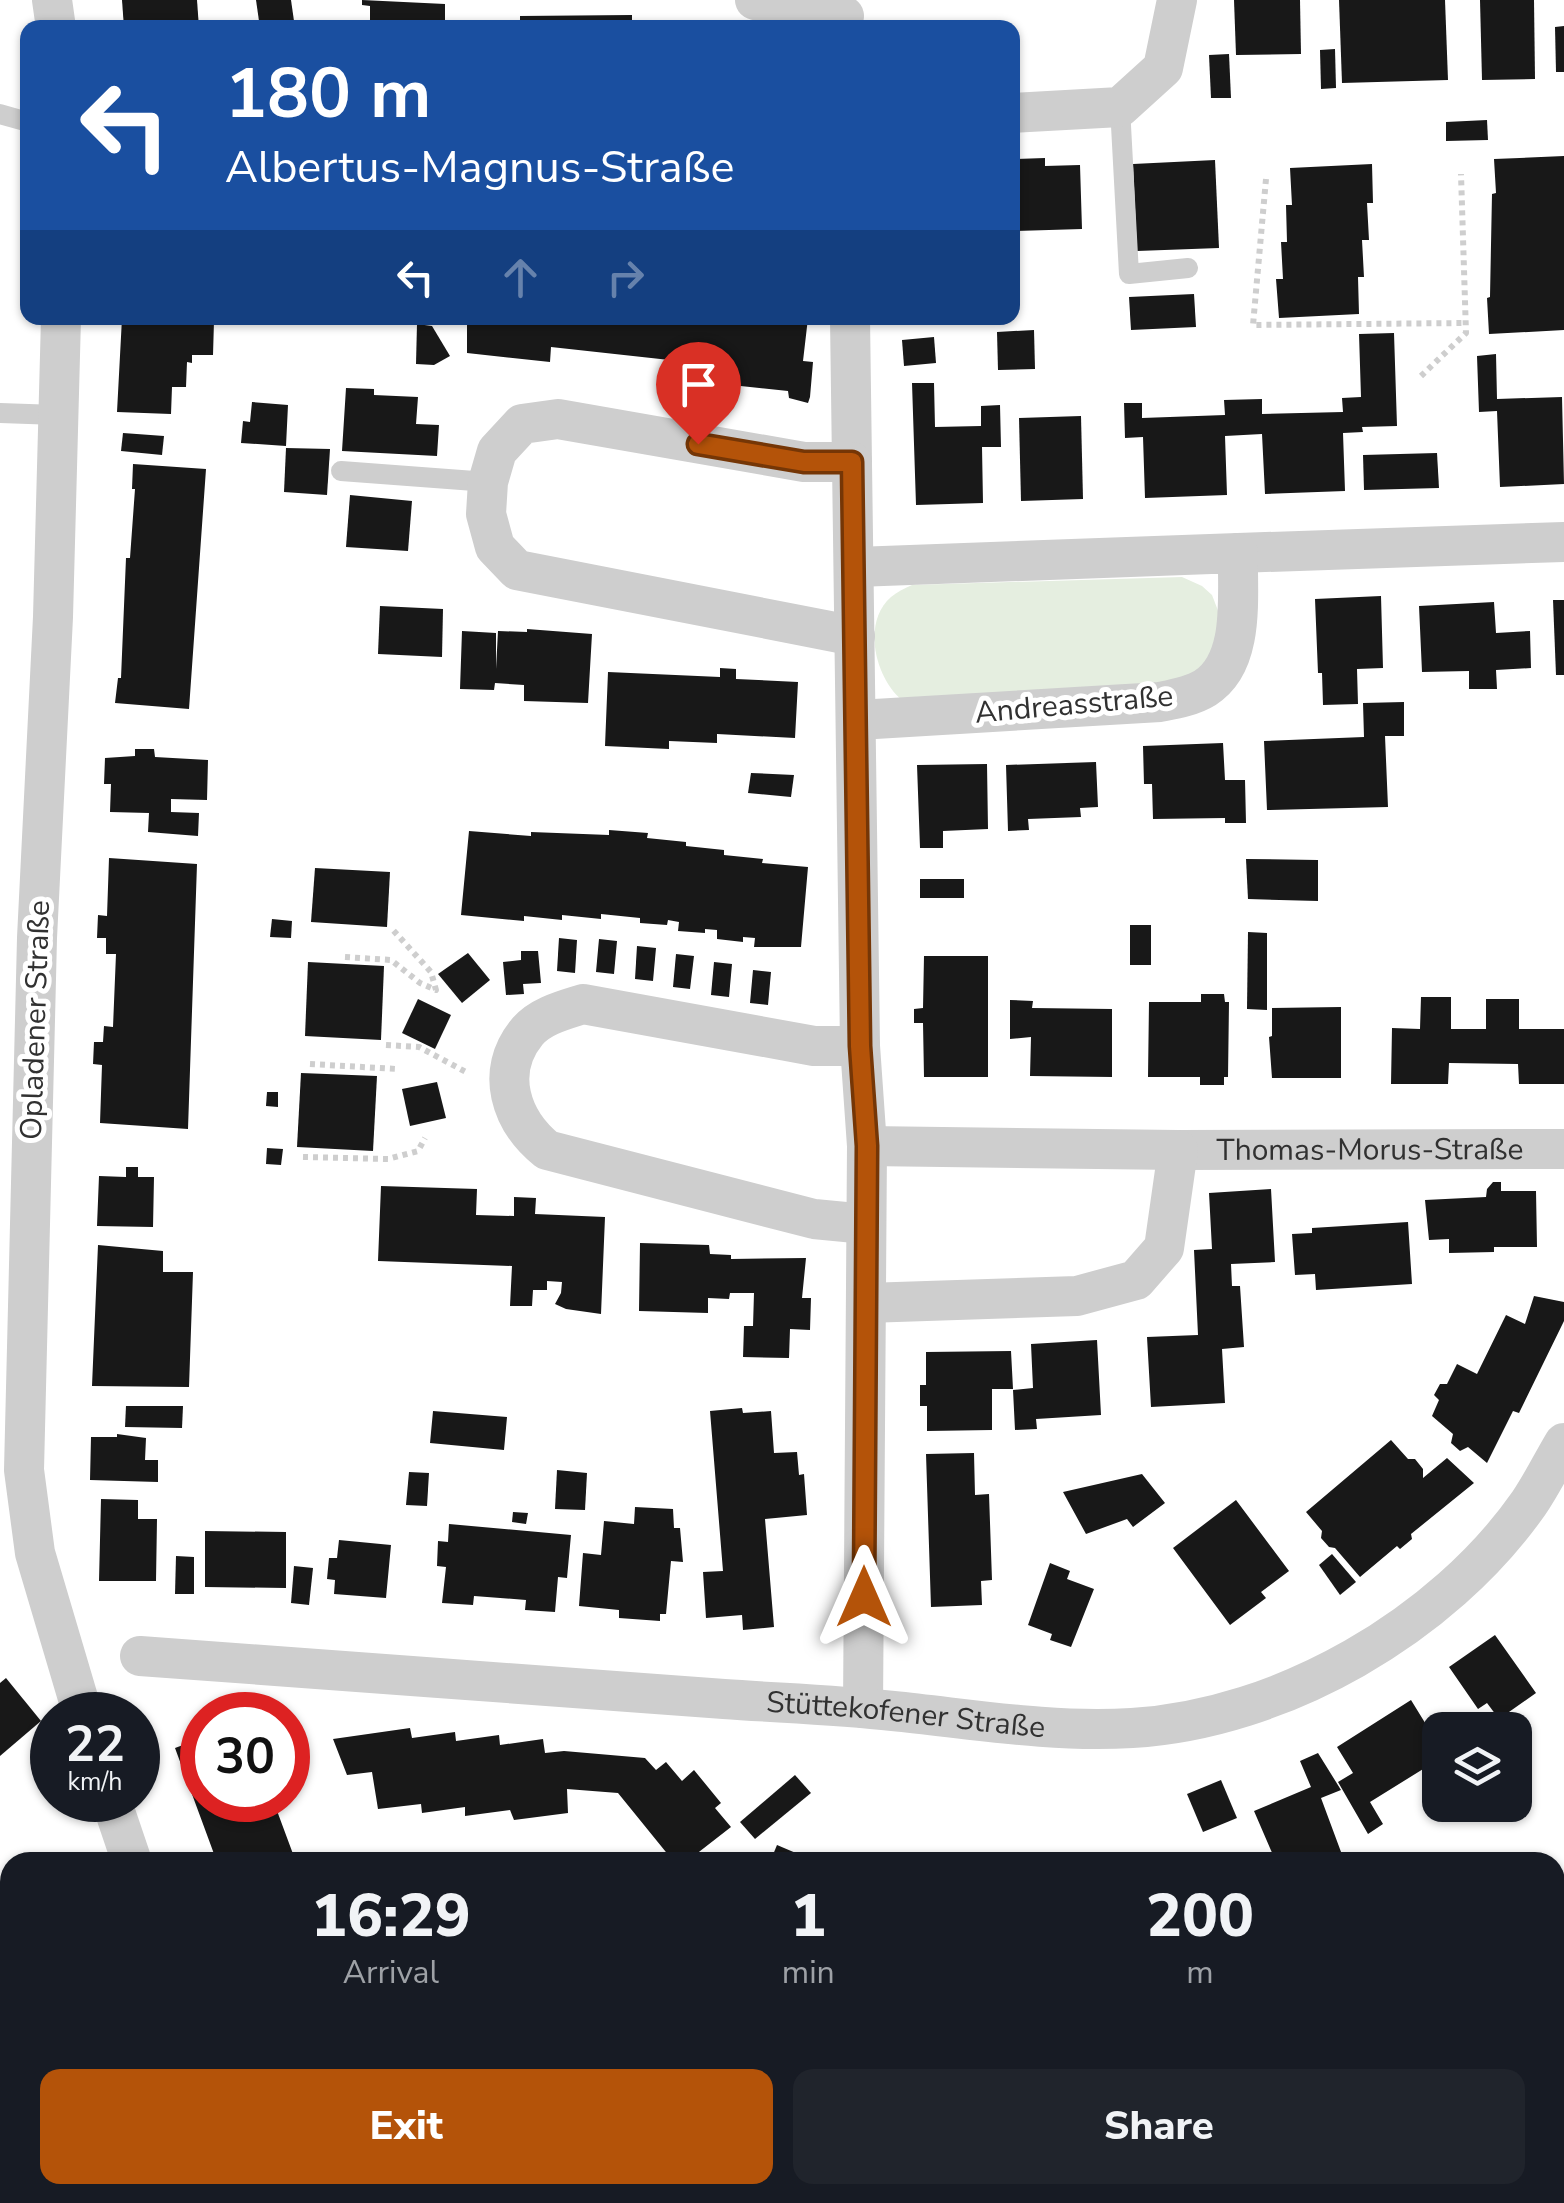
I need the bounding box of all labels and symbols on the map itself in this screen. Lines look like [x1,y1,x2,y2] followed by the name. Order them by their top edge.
[656,342,741,445] pin
[973,675,1175,734] street label: Andreasstraße
[11,899,60,1141] street label: Opladener Straße
[1217,1129,1523,1171] street label: Thomas-Morus-Straße
[812,1545,916,1649] position arrow
[765,1682,1047,1748] street label: Stüttekofener Straße
[180,1692,310,1822] speed limit sign: 30

